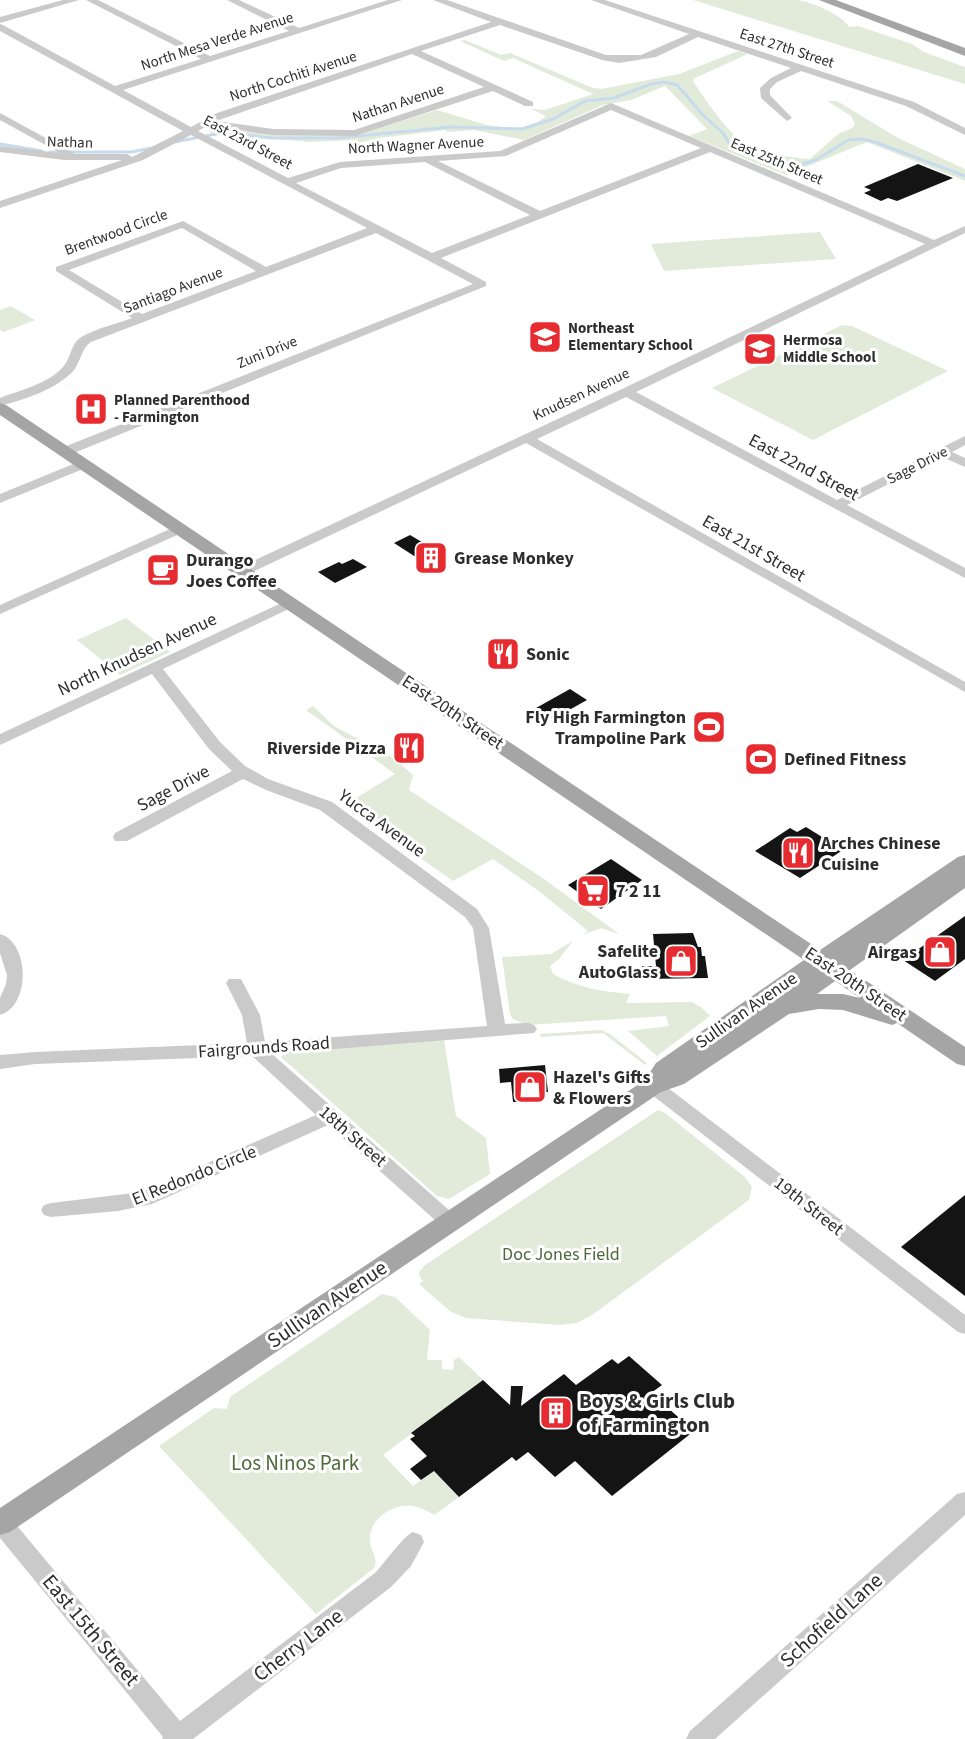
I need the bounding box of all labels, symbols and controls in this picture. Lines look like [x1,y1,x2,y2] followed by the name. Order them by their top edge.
[138,7,296,76] street label: North Mesa Verde Avenue
[737,23,837,74] street label: East 27th Street
[227,46,359,107] street label: North Cochiti Avenue
[350,79,447,128] street label: Nathan Avenue
[199,110,296,175] street label: East 23rd Street
[47,131,93,154] street label: Nathan
[348,131,484,160] street label: North Wagner Avenue
[727,133,826,190] street label: East 25th Street
[62,204,171,261] street label: Brentwood Circle
[120,262,226,319] street label: Santiago Avenue
[568,318,693,356] place label: Northeast Elementary School
[527,319,563,355] school or university icon: Northeast Elementary School
[783,330,876,368] place label: Hermosa Middle School
[234,331,300,374] street label: Zuni Drive
[742,331,778,367] school or university icon: Hermosa Middle School
[529,363,633,426] street label: Knudsen Avenue
[114,390,250,428] place label: Planned Parenthood - Farmington
[73,391,109,427] hospital icon: Planned Parenthood - Farmington
[744,428,863,507] street label: East 22nd Street
[883,441,951,490] street label: Sage Drive
[698,509,810,588] street label: East 21st Street
[413,540,449,576] building icon: Grease Monkey
[454,546,575,571] place label: Grease Monkey
[186,548,277,594] place label: Durango Joes Coffee
[145,552,181,588] cafe icon: Durango Joes Coffee
[54,607,221,702] street label: North Knudsen Avenue
[485,636,521,672] restaurant icon: Sonic
[526,642,570,667] place label: Sonic
[397,669,509,756] street label: East 20th Street
[525,705,686,751] place label: Fly High Farmington Trampoline Park
[691,709,727,745] sports icon: Fly High Farmington Trampoline Park
[391,730,427,766] restaurant icon: Riverside Pizza
[267,736,386,761] place label: Riverside Pizza
[743,741,779,777] sports icon: Defined Fitness
[784,747,906,772] place label: Defined Fitness
[132,759,214,818] street label: Sage Drive
[332,783,430,863] street label: Yucca Avenue
[820,831,941,877] place label: Arches Chinese Cuisine
[780,835,816,871] restaurant icon: Arches Chinese Cuisine
[575,873,611,909] supermarket icon: 7 2 11
[616,879,661,904] place label: 7 2 11
[922,934,958,970] shop icon: Airgas
[578,939,658,985] place label: Safelite AutoGlass
[867,940,917,965] place label: Airgas
[800,941,912,1028] street label: East 20th Street
[663,943,699,979] shop icon: Safelite AutoGlass
[690,966,802,1055] street label: Sullivan Avenue
[197,1030,331,1065] street label: Fairgrounds Road
[553,1065,650,1111] place label: Hazel's Gifts & Flowers
[512,1069,548,1105] shop icon: Hazel's Gifts & Flowers
[313,1100,392,1173] street label: 18th Street
[128,1139,260,1212] street label: El Redondo Circle
[769,1171,849,1242] street label: 19th Street
[502,1242,620,1267] park label: Doc Jones Field
[261,1253,393,1355] street label: Sullivan Avenue
[579,1386,735,1440] place label: Boys & Girls Club of Farmington
[538,1395,574,1431] building icon: Boys & Girls Club of Farmington
[231,1448,360,1478] park label: Los Ninos Park
[773,1566,889,1674] street label: Schofield Lane
[35,1568,147,1692] street label: East 15th Street
[247,1601,349,1689] street label: Cherry Lane

